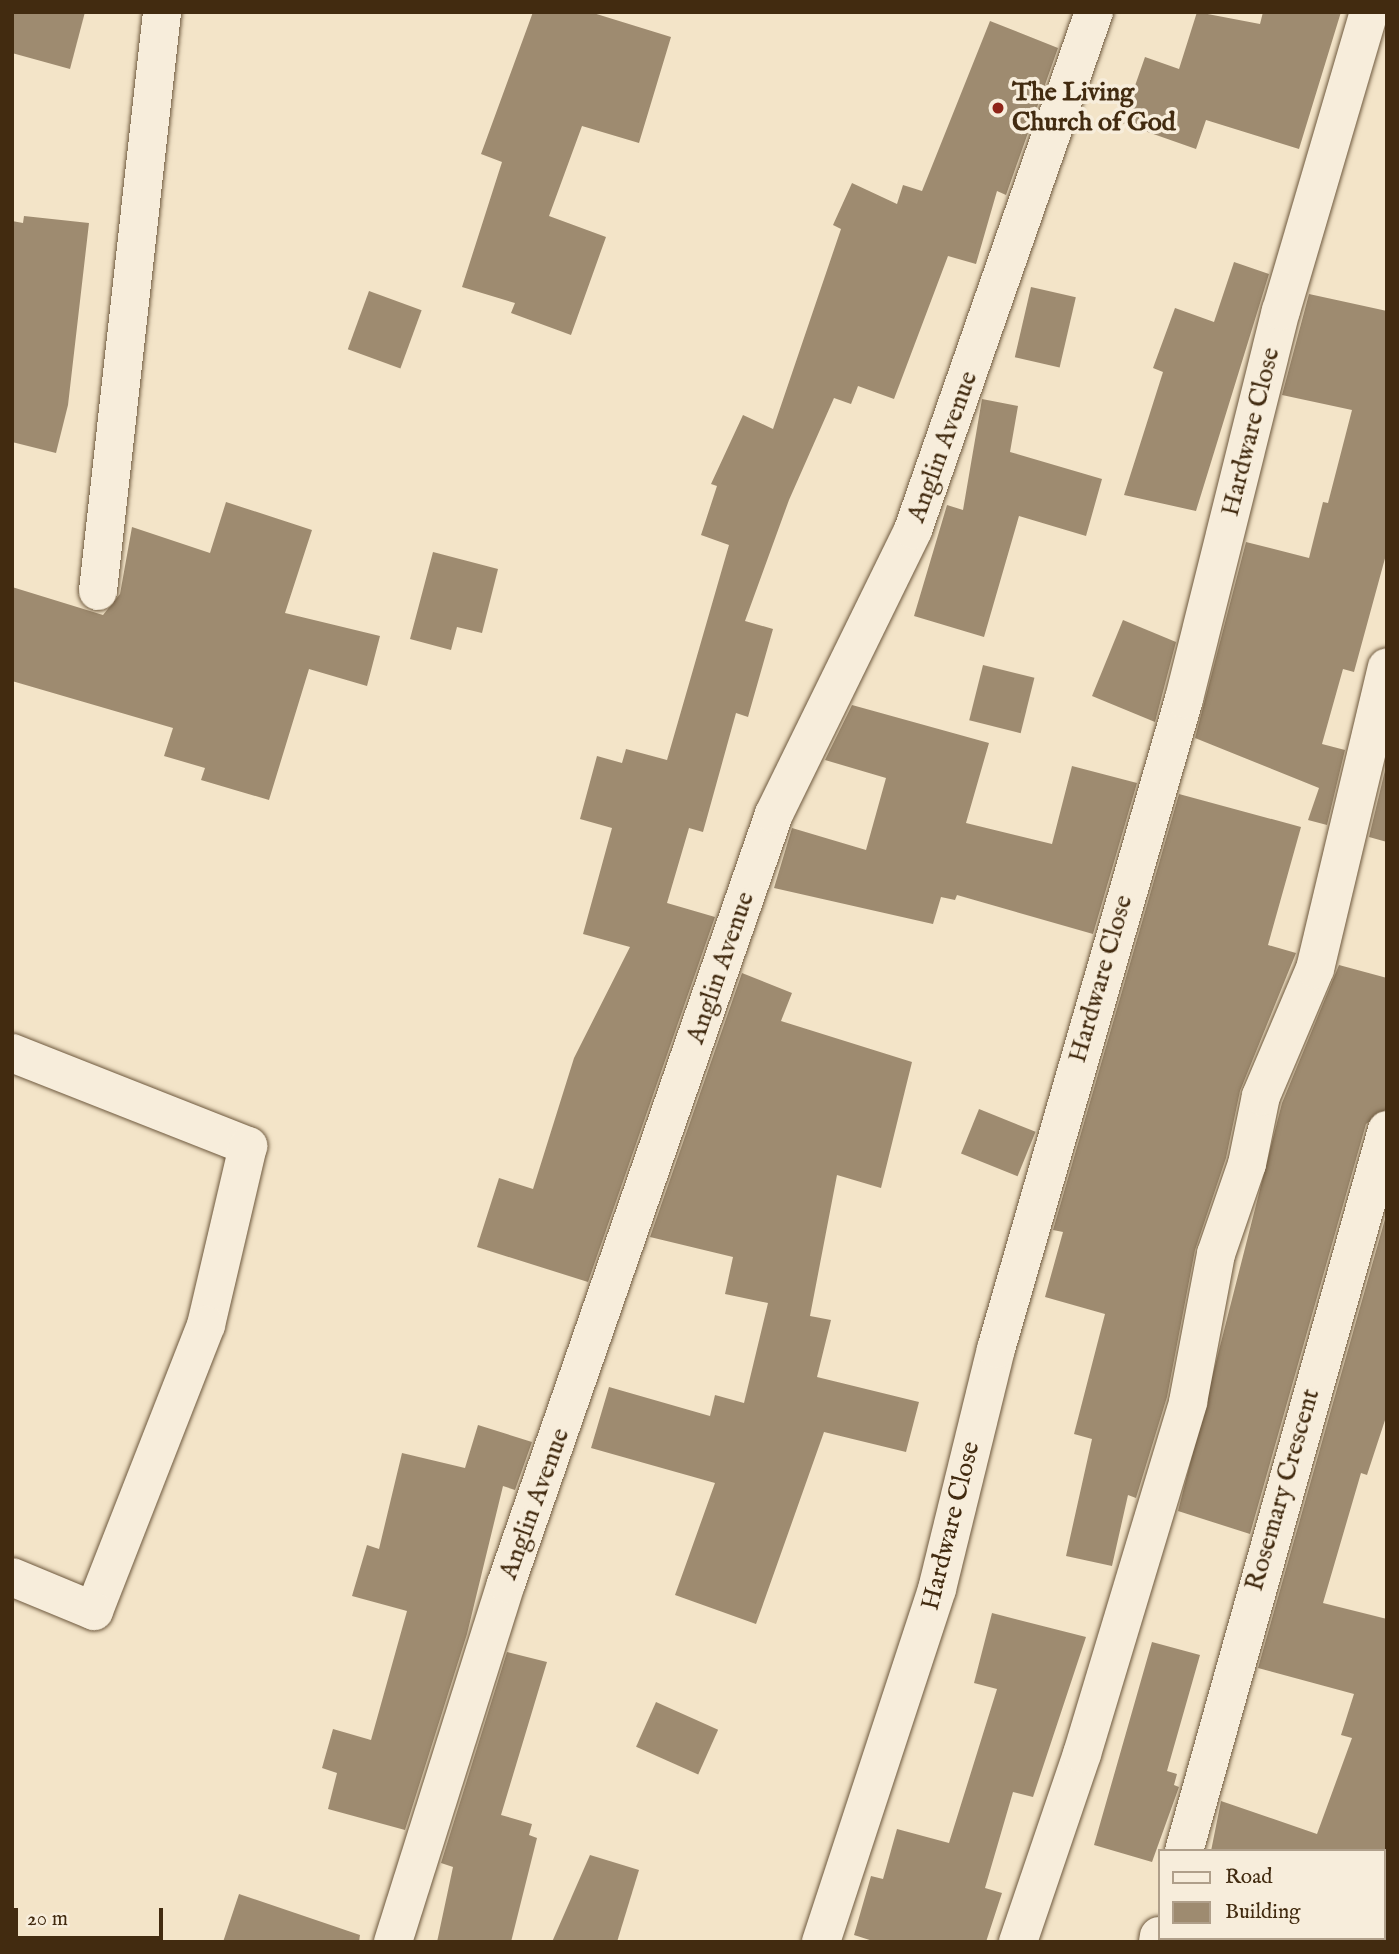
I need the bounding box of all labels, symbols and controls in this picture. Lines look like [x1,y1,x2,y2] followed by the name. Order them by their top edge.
[1012,77,1176,138] place label: The Living Church of God
[990,100,1006,116] marker: The Living Church of God
[1215,344,1287,520] street label: Hardware Close
[901,367,985,527] street label: Anglin Avenue
[680,888,762,1048] street label: Anglin Avenue
[1062,892,1140,1066] street label: Hardware Close
[1239,1385,1327,1595] street label: Rosemary Crescent
[493,1424,577,1584] street label: Anglin Avenue
[915,1438,987,1614] street label: Hardware Close
[1158,1849,1385,1940] legend
[1225,1864,1272,1891] text: Road
[18,1895,166,1939] scale bar
[1225,1899,1300,1926] text: Building
[27,1906,68,1933] text: 20 m

